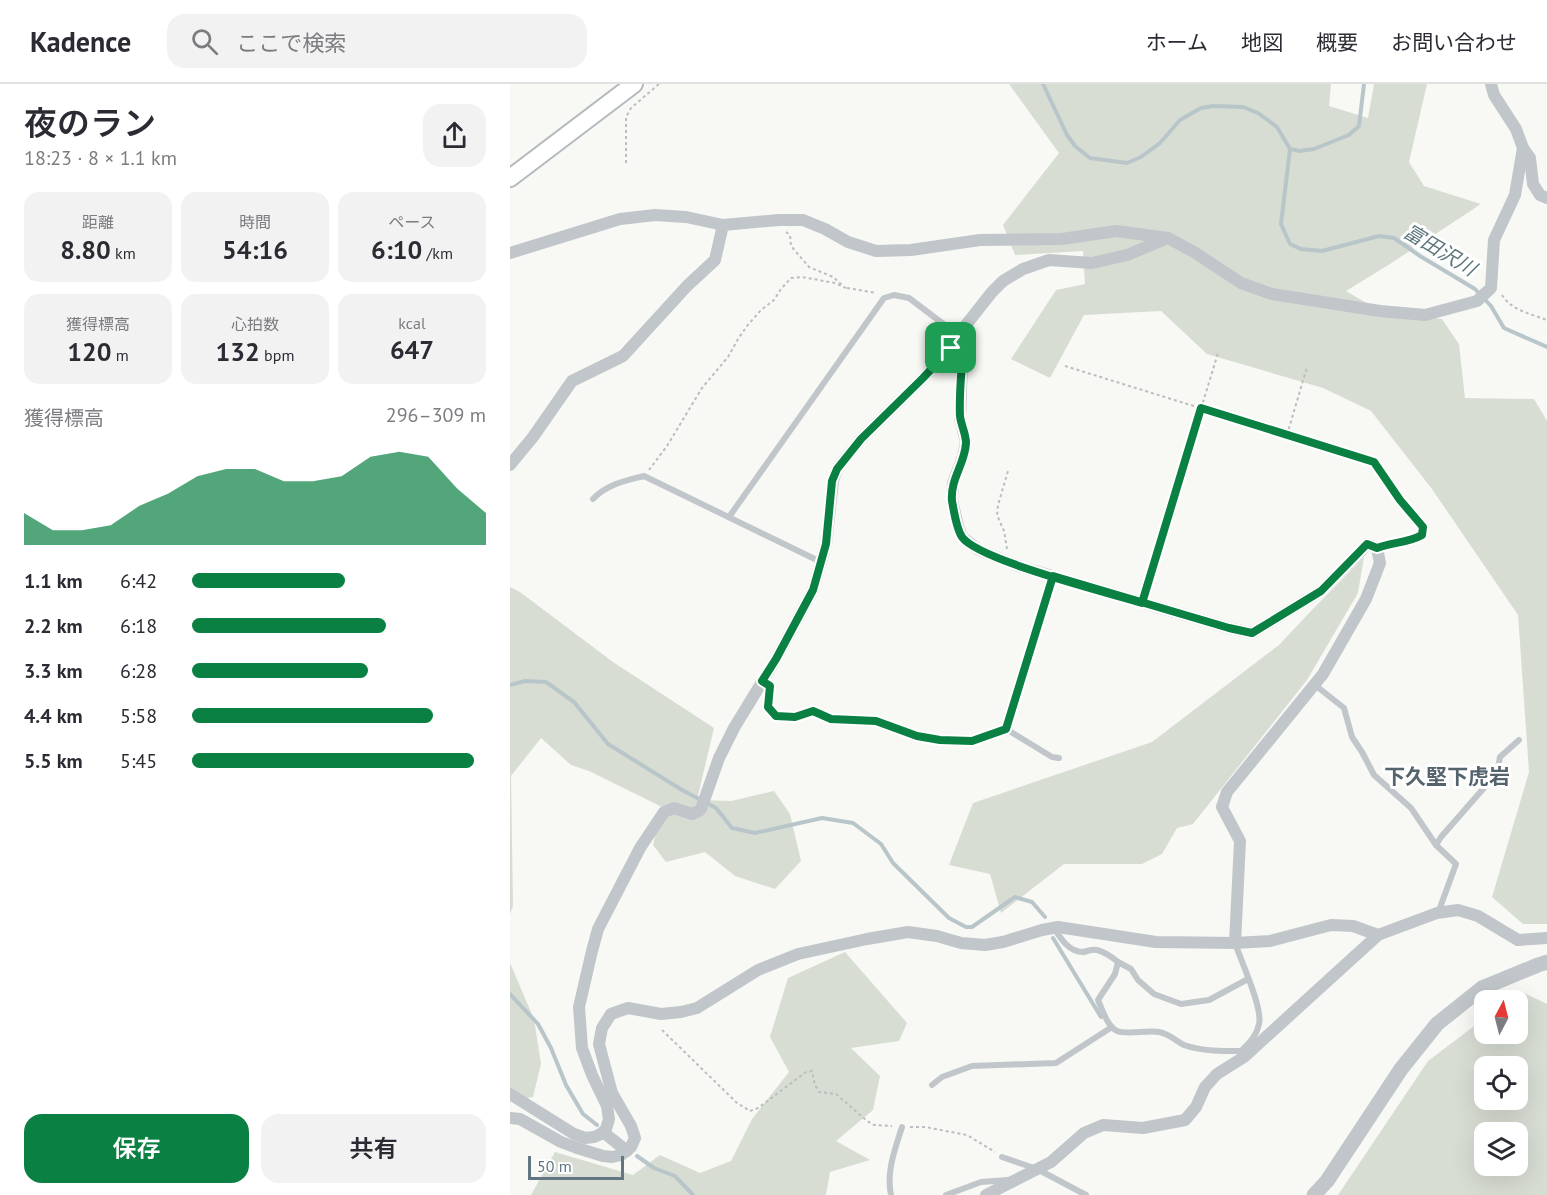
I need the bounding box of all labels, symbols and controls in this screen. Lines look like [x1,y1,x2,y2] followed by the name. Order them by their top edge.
[167,14,587,68] search box
[30,23,131,60] text: Kadence
[188,25,221,58] icon: search
[236,29,346,57] text: ここで検索
[1146,29,1208,56] text: ホーム
[1241,29,1283,56] text: 地図
[1316,29,1358,56] text: 概要
[1391,29,1517,56] text: お問い合わせ
[24,101,156,144] text: 夜のラン
[423,104,486,167] button: share
[24,145,177,171] text: 18:23 · 8 × 1.1 km
[82,212,114,232] text: 距離
[239,212,271,232] text: 時間
[388,212,436,232] text: ペース
[1399,218,1483,283] water label: 富田沢川
[60,233,111,266] text: 8.80
[222,233,288,266] text: 54:16
[371,233,422,266] text: 6:10
[111,243,136,263] text: km
[422,243,453,263] text: /km
[398,313,426,333] text: kcal
[66,314,130,334] text: 獲得標高
[231,314,279,334] text: 心拍数
[925,322,976,373] pin
[934,331,967,364] icon: arrive
[390,333,434,366] text: 647
[67,335,111,368] text: 120
[216,335,260,368] text: 132
[111,345,129,365] text: m
[260,345,294,365] text: bpm
[386,402,486,428] text: 296–309 m
[24,405,104,431] text: 獲得標高
[24,568,83,594] text: 1.1 km
[120,568,157,594] text: 6:42
[24,613,83,639] text: 2.2 km
[120,613,157,639] text: 6:18
[24,658,83,684] text: 3.3 km
[120,658,157,684] text: 6:28
[24,703,83,729] text: 4.4 km
[120,703,157,729] text: 5:58
[24,748,83,774] text: 5.5 km
[120,748,157,774] text: 5:45
[1384,763,1510,790] district label: 下久堅下虎岩
[1474,990,1528,1044] north arrow
[1474,990,1528,1176] map controls
[1474,1056,1528,1110] button: locate
[24,1114,249,1183] button: 保存
[261,1114,486,1183] button: 共有
[1474,1122,1528,1176] button: layers
[528,1153,624,1180] scale bar
[537,1156,572,1176] text: 50 m

